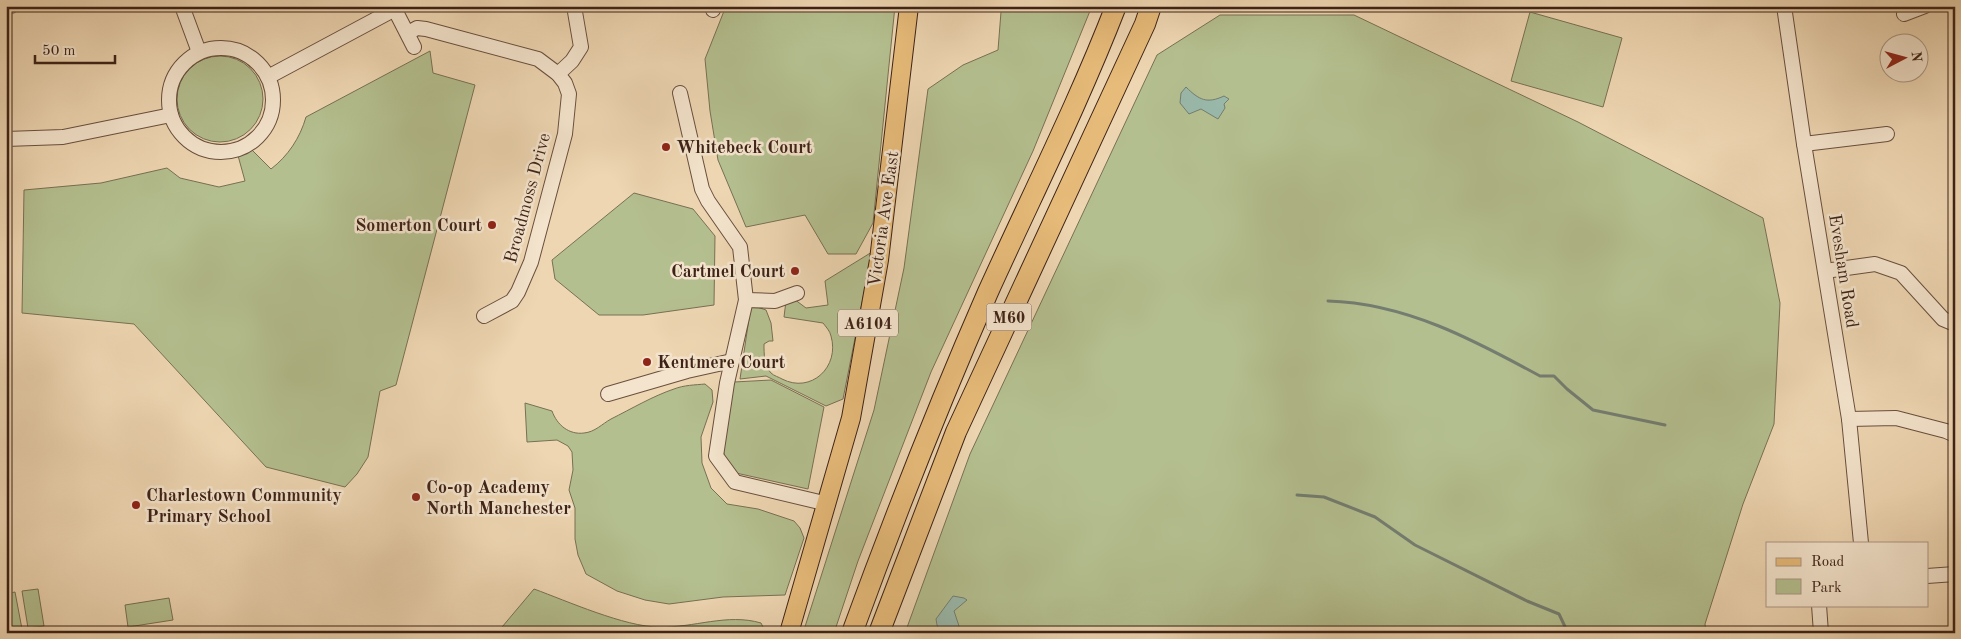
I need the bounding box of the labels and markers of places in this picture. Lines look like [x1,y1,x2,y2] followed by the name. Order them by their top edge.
[676,139,813,157] place label: Whitebeck Court
[660,141,672,153] marker: Whitebeck Court
[355,217,482,235] place label: Somerton Court
[486,219,498,231] marker: Somerton Court
[671,263,785,281] place label: Cartmel Court
[789,265,801,277] marker: Cartmel Court
[657,354,786,372] place label: Kentmere Court
[641,356,653,368] marker: Kentmere Court
[426,479,571,518] place label: Co-op Academy North Manchester
[146,487,342,526] place label: Charlestown Community Primary School
[410,491,422,503] marker: Co-op Academy North Manchester
[130,499,142,511] marker: Charlestown Community Primary School

